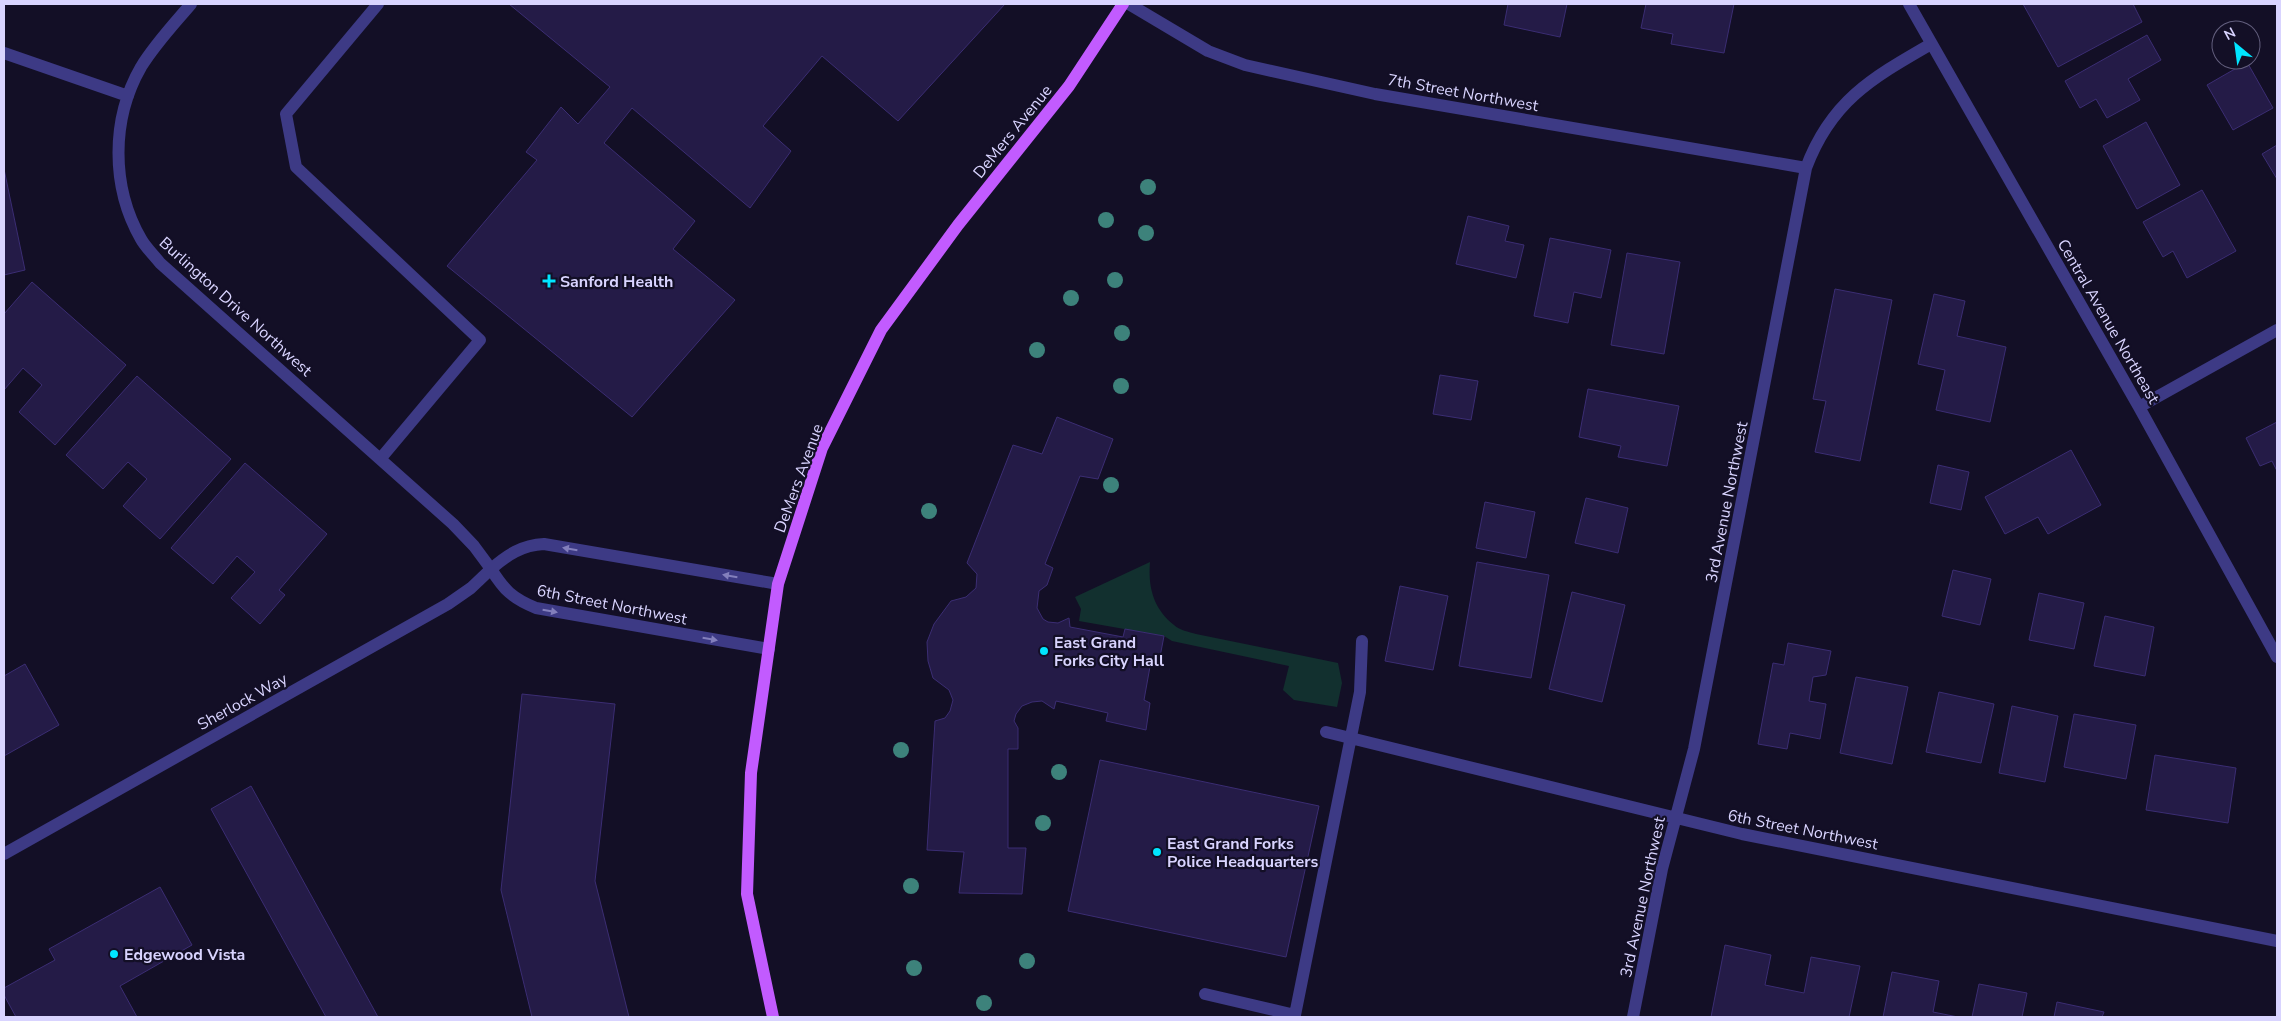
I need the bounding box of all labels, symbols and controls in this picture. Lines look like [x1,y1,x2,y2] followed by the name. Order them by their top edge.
[2211,20,2261,70] north arrow
[2221,23,2239,45] text: N
[1386,69,1540,117] street label: 7th Street Northwest
[968,80,1057,183] street label: DeMers Avenue
[154,232,317,382] street label: Burlington Drive Northwest
[2052,235,2165,408] street label: Central Avenue Northeast
[560,271,673,293] place label: Sanford Health
[542,274,556,288] marker: Sanford Health
[1701,419,1753,585] street label: 3rd Avenue Northwest
[769,421,829,536] street label: DeMers Avenue
[561,544,577,552] one-way arrow
[721,571,737,579] one-way arrow
[535,580,689,630] street label: 6th Street Northwest
[542,607,558,615] one-way arrow
[1054,632,1164,672] place label: East Grand Forks City Hall
[702,636,718,644] one-way arrow
[1038,645,1050,657] marker: East Grand Forks City Hall
[194,668,292,736] street label: Sherlock Way
[1726,805,1880,855] street label: 6th Street Northwest
[1615,814,1671,980] street label: 3rd Avenue Northwest
[1167,833,1318,873] place label: East Grand Forks Police Headquarters
[1151,846,1163,858] marker: East Grand Forks Police Headquarters
[124,944,245,966] place label: Edgewood Vista
[108,948,120,960] marker: Edgewood Vista

